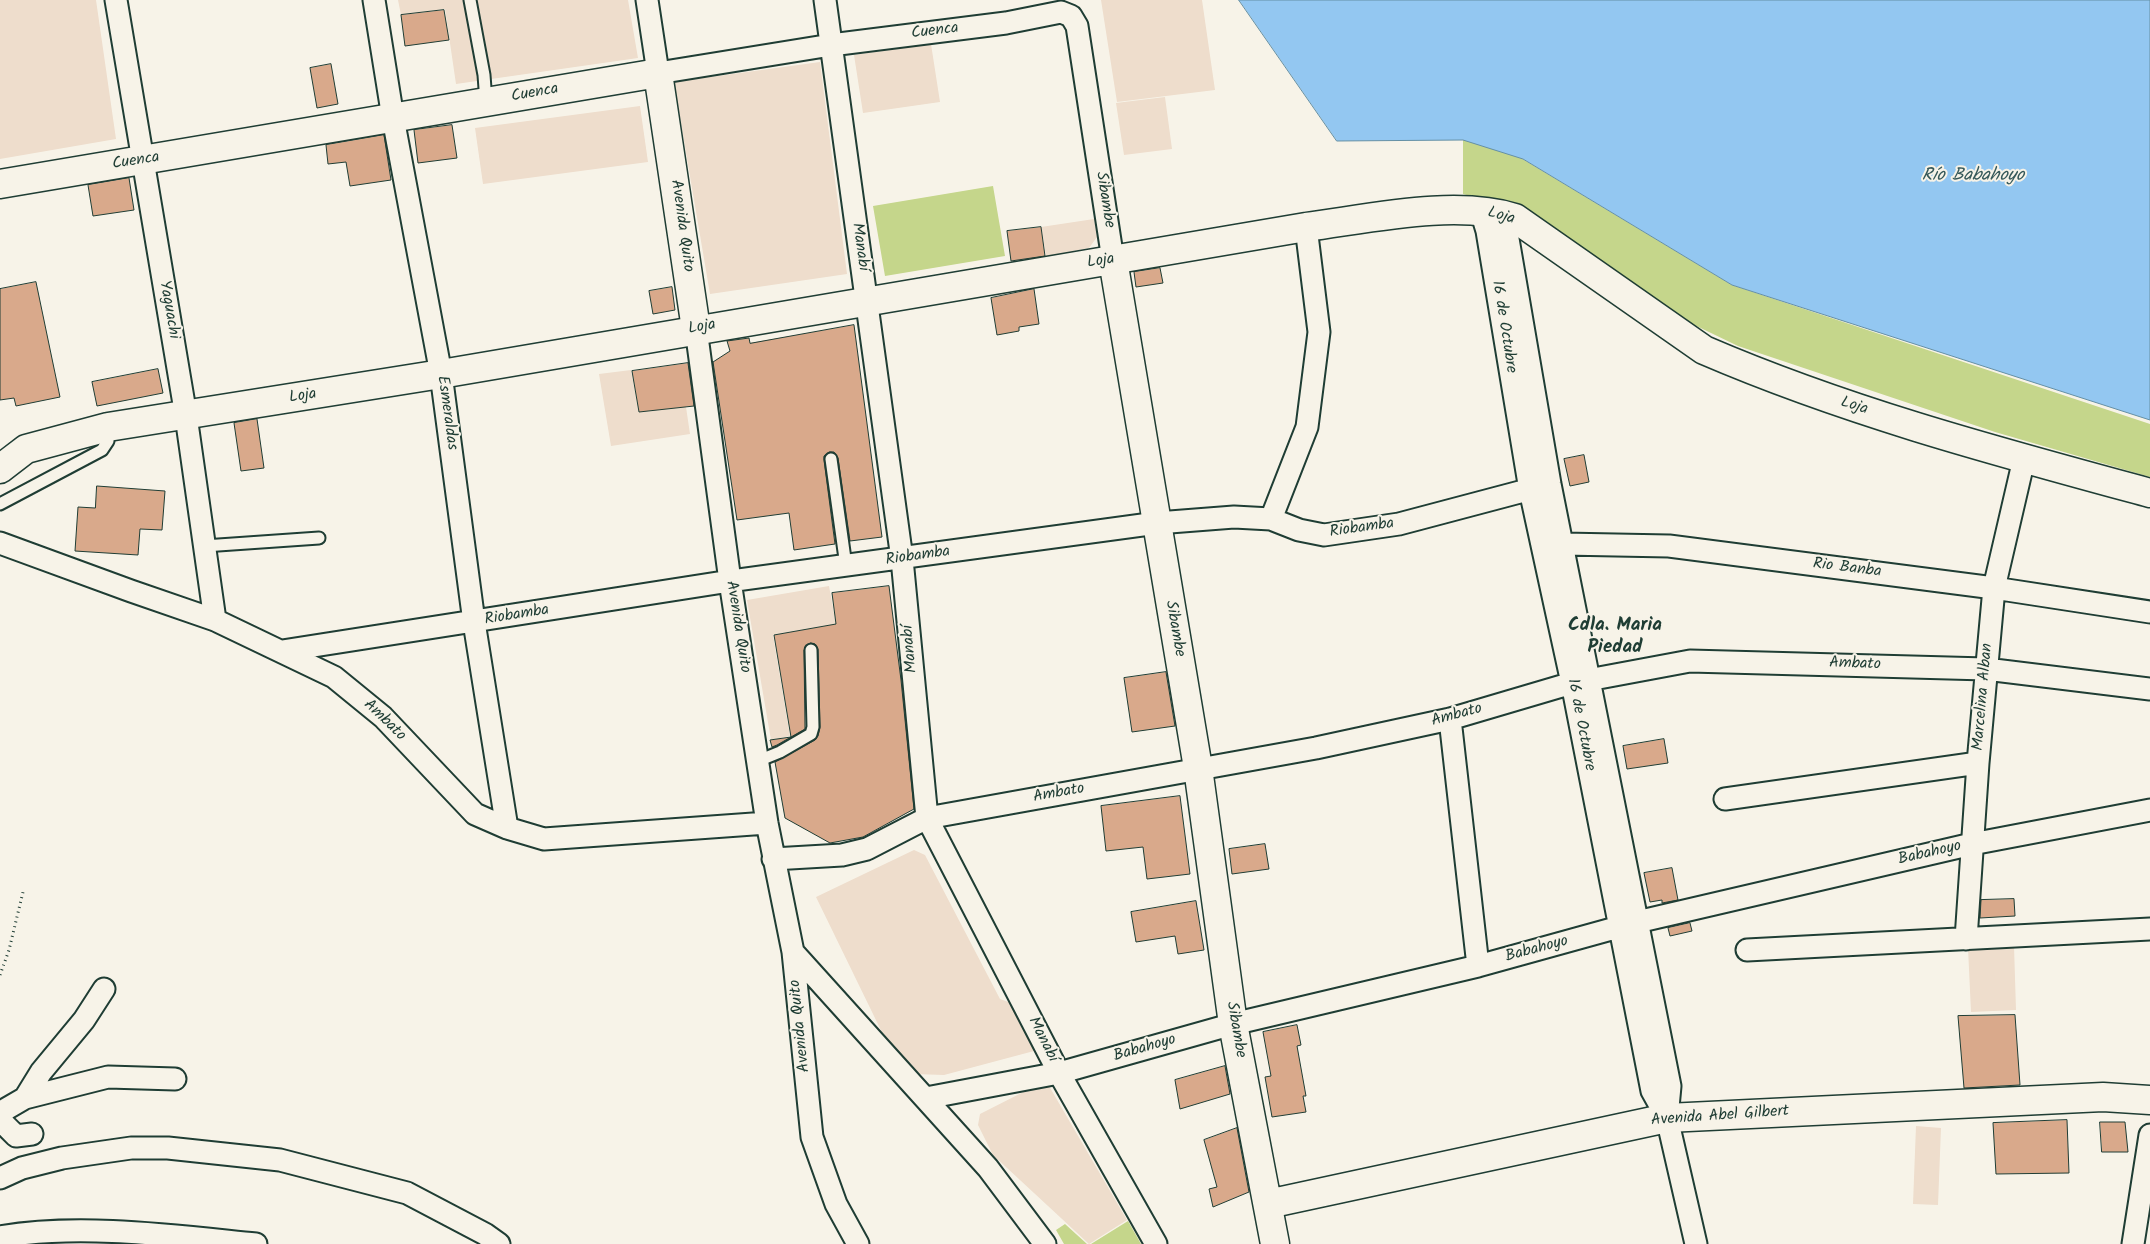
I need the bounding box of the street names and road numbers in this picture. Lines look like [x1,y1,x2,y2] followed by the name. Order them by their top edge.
[910,20,960,44] street label: Cuenca
[510,80,560,108] street label: Cuenca
[111,149,161,175] street label: Cuenca
[1090,171,1118,229] street label: Sibambe
[665,179,697,273] street label: Avenida Quito
[1485,204,1517,230] street label: Loja
[846,222,872,272] street label: Manabí
[1086,250,1116,274] street label: Loja
[153,279,183,341] street label: Yaguachi
[1486,279,1520,375] street label: 16 de Octubre
[687,316,717,340] street label: Loja
[431,374,461,452] street label: Esmeraldas
[288,385,318,409] street label: Loja
[1838,394,1870,420] street label: Loja
[1329,515,1395,543] street label: Riobamba
[885,543,951,571] street label: Riobamba
[1812,555,1882,583] street label: Rio Banba
[720,580,754,674] street label: Avenida Quito
[1160,599,1188,659] street label: Sibambe
[483,601,551,631] street label: Riobamba
[899,624,923,674] street label: Manabí
[1970,642,1998,752] street label: Marcelina Alban
[1829,655,1881,675] street label: Ambato
[1562,677,1598,773] street label: 16 de Octubre
[359,696,409,746] street label: Ambato
[1429,700,1485,732] street label: Ambato
[1032,780,1086,808] street label: Ambato
[1897,837,1963,871] street label: Babahoyo
[1504,932,1570,968] street label: Babahoyo
[787,979,815,1073] street label: Avenida Quito
[1221,1000,1249,1060] street label: Sibambe
[1022,1014,1062,1066] street label: Manabí
[1112,1031,1178,1067] street label: Babahoyo
[1650,1103,1790,1131] street label: Avenida Abel Gilbert

